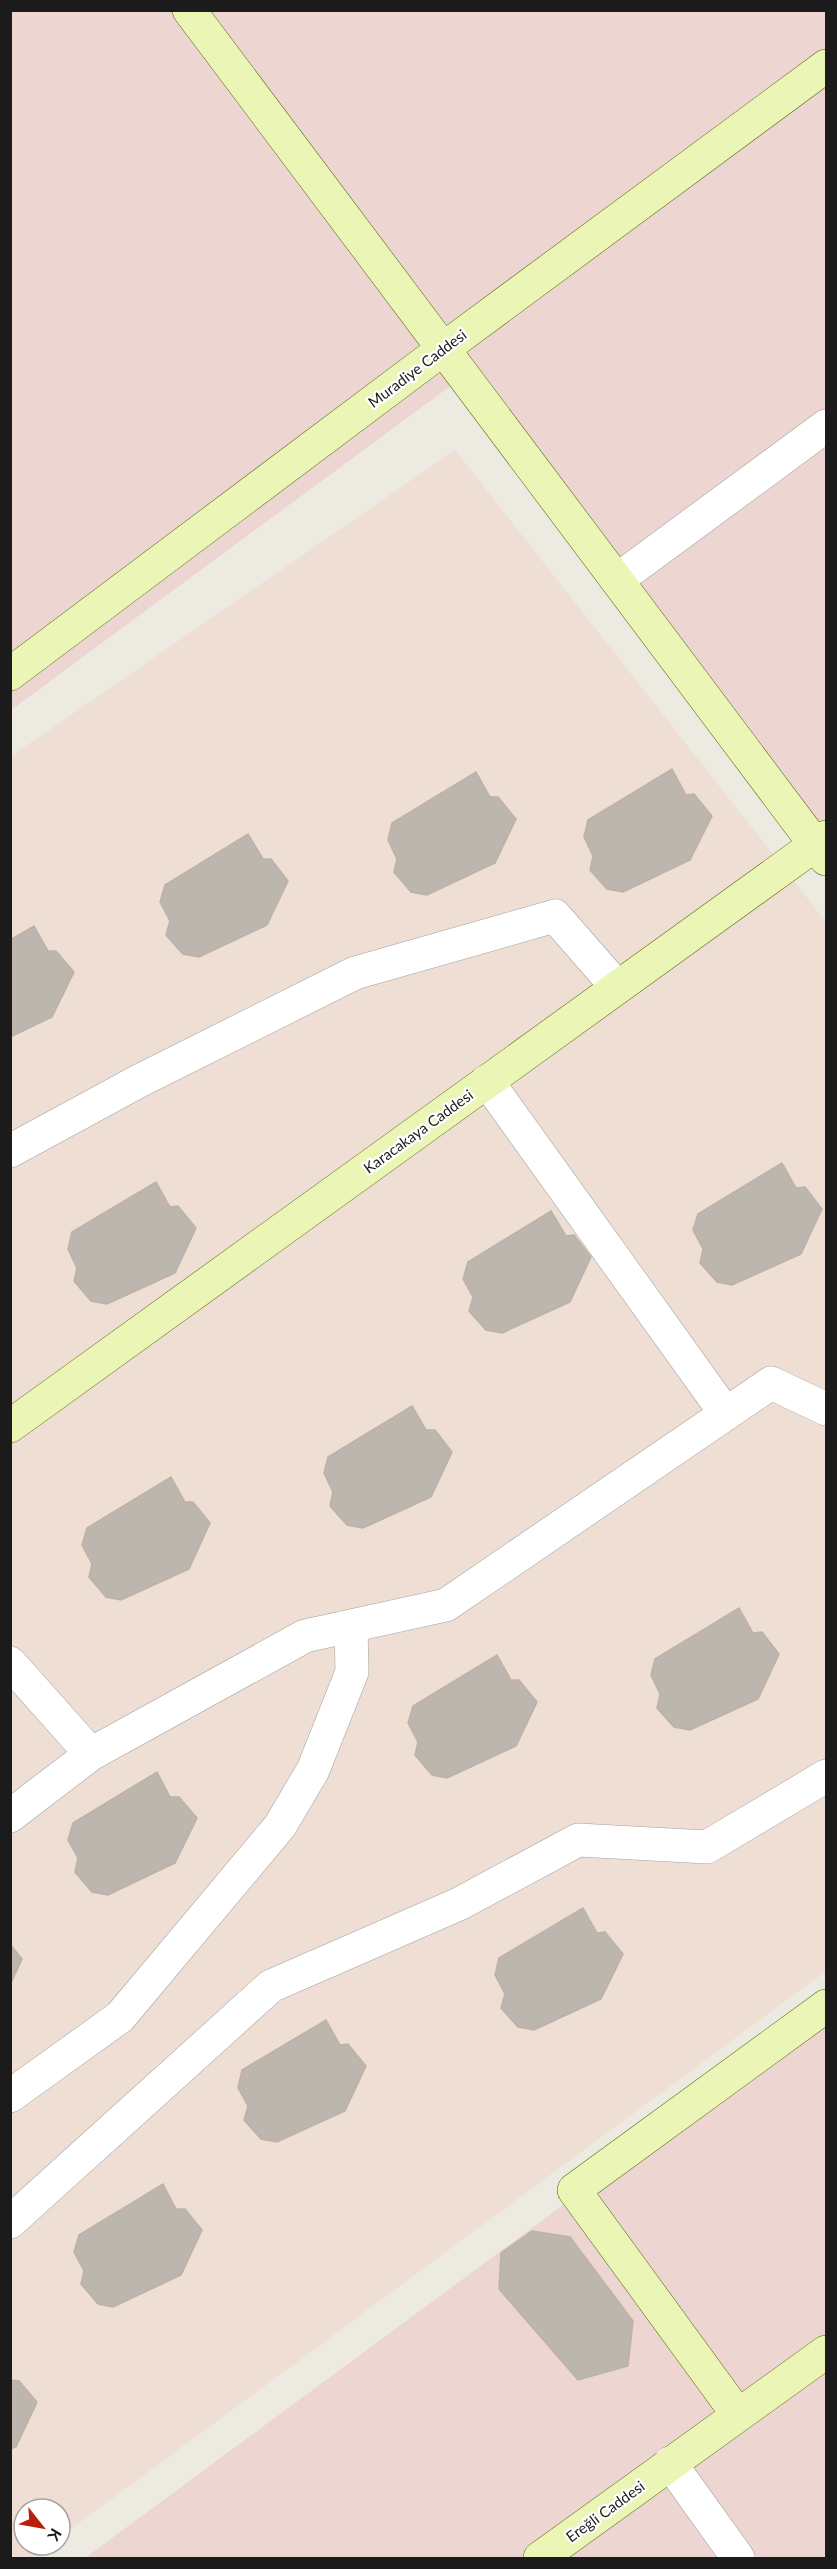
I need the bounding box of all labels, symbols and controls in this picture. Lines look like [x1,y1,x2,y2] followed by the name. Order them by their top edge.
[364,325,470,411] street label: Muradiye Caddesi
[360,1085,476,1177] street label: Karacakaya Caddesi
[562,2477,648,2545] street label: Ereğli Caddesi
[12,2497,72,2557] north arrow
[44,2525,66,2545] text: K

